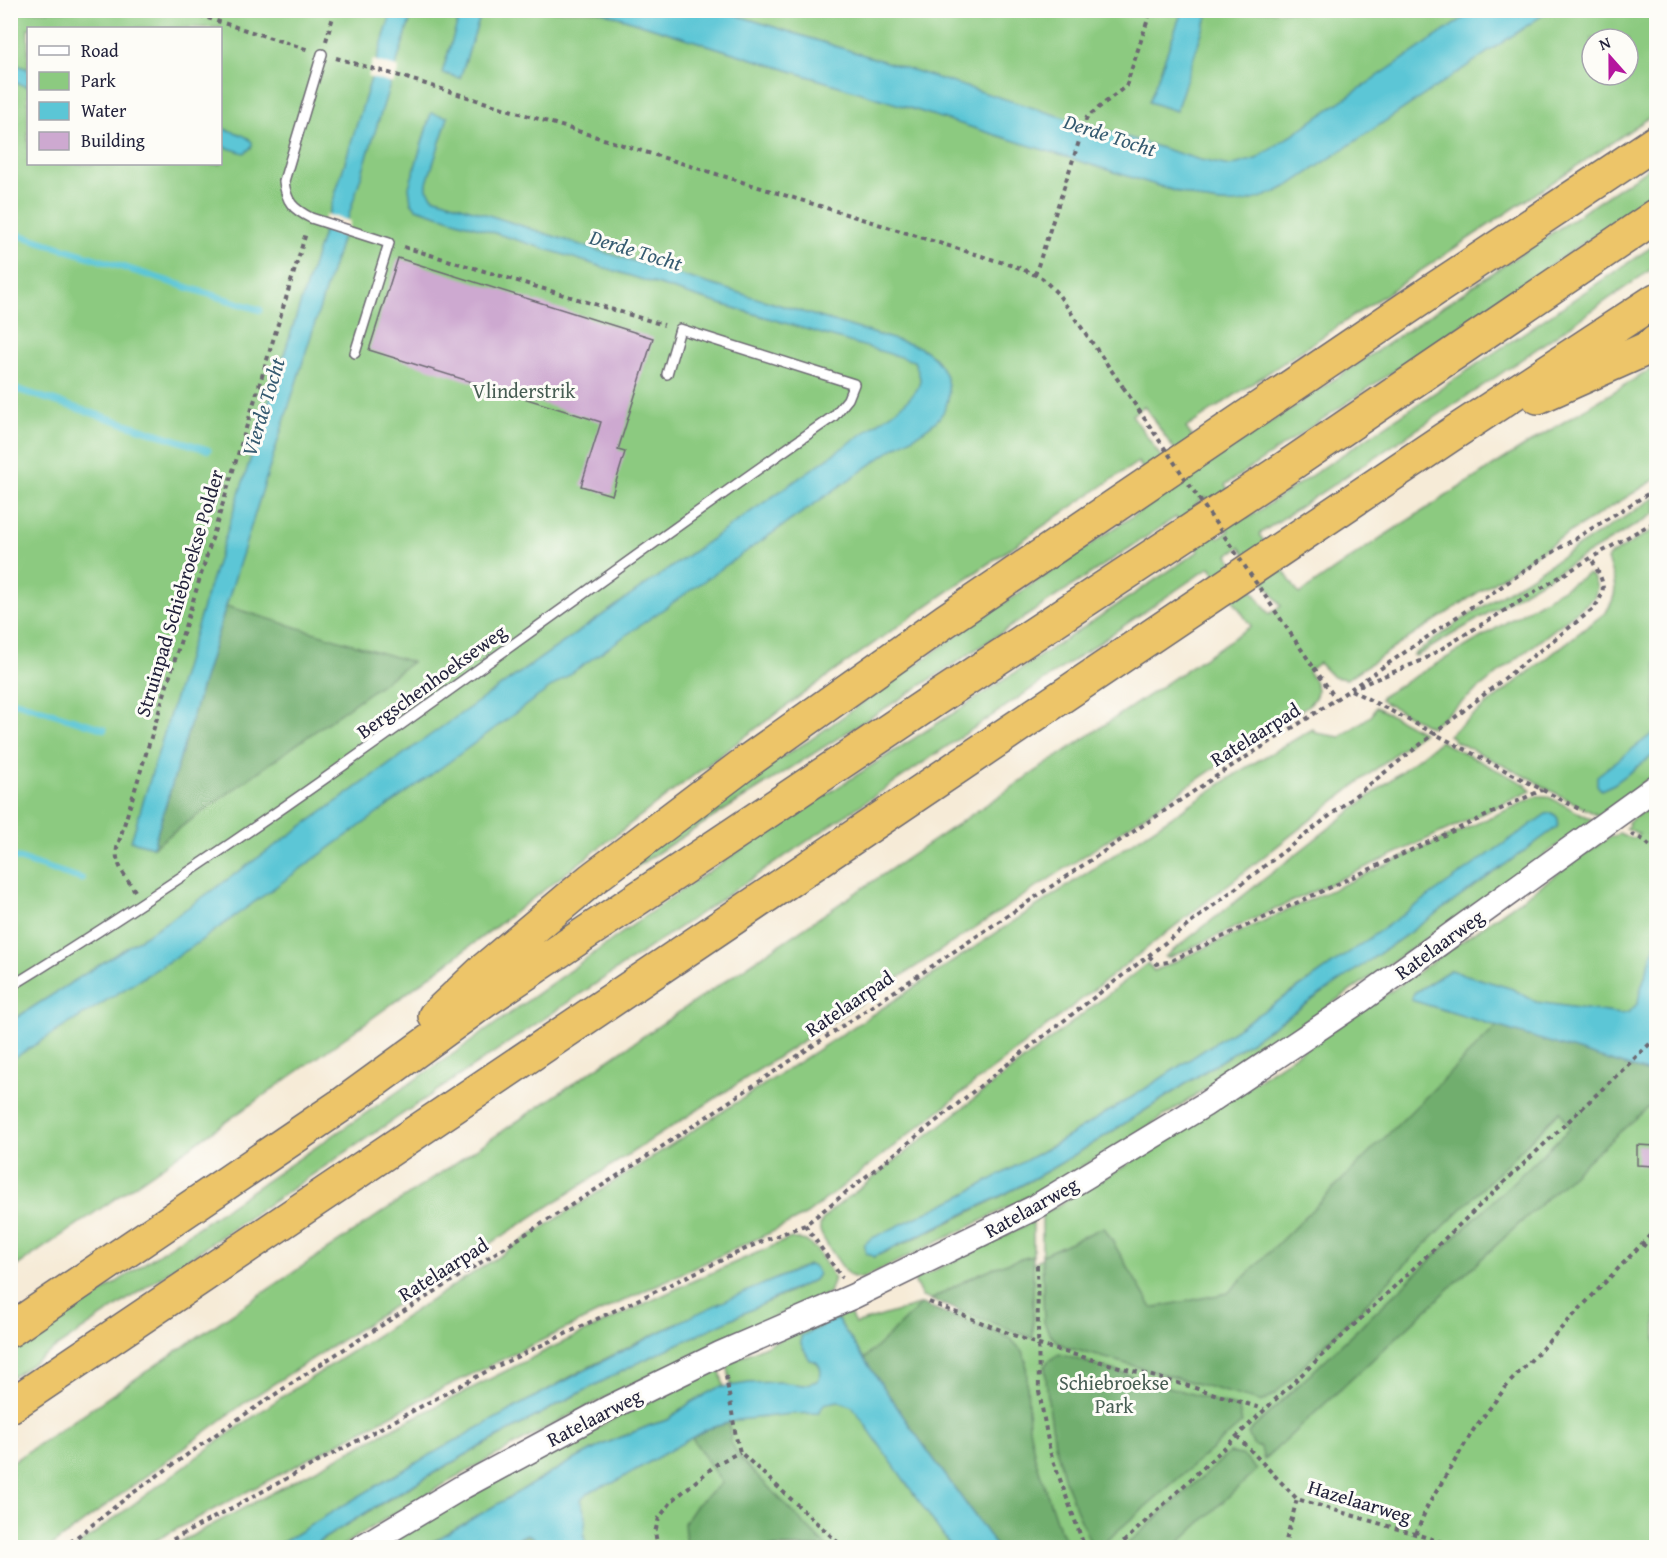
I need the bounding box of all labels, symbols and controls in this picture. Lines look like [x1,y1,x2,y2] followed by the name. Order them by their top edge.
[27,27,222,165] legend
[1580,27,1640,87] north arrow
[1595,30,1614,56] text: N
[81,37,119,64] text: Road
[81,67,117,94] text: Park
[81,97,127,124] text: Water
[1059,105,1160,165] water label: Derde Tocht
[81,127,145,154] text: Building
[585,221,686,279] water label: Derde Tocht
[233,354,293,460] water label: Vierde Tocht
[473,376,576,405] park label: Vlinderstrik
[128,466,230,720] street label: Struinpad Schiebroekse Polder
[350,617,512,745] street label: Bergschenhoekseweg
[1204,695,1306,773] street label: Ratelaarpad
[1389,902,1489,986] street label: Ratelaarweg
[799,963,899,1043] street label: Ratelaarpad
[979,1169,1083,1245] street label: Ratelaarweg
[392,1230,494,1308] street label: Ratelaarpad
[1059,1368,1169,1420] park label: Schiebroekse Park
[541,1381,647,1453] street label: Ratelaarweg
[1305,1472,1415,1530] street label: Hazelaarweg

